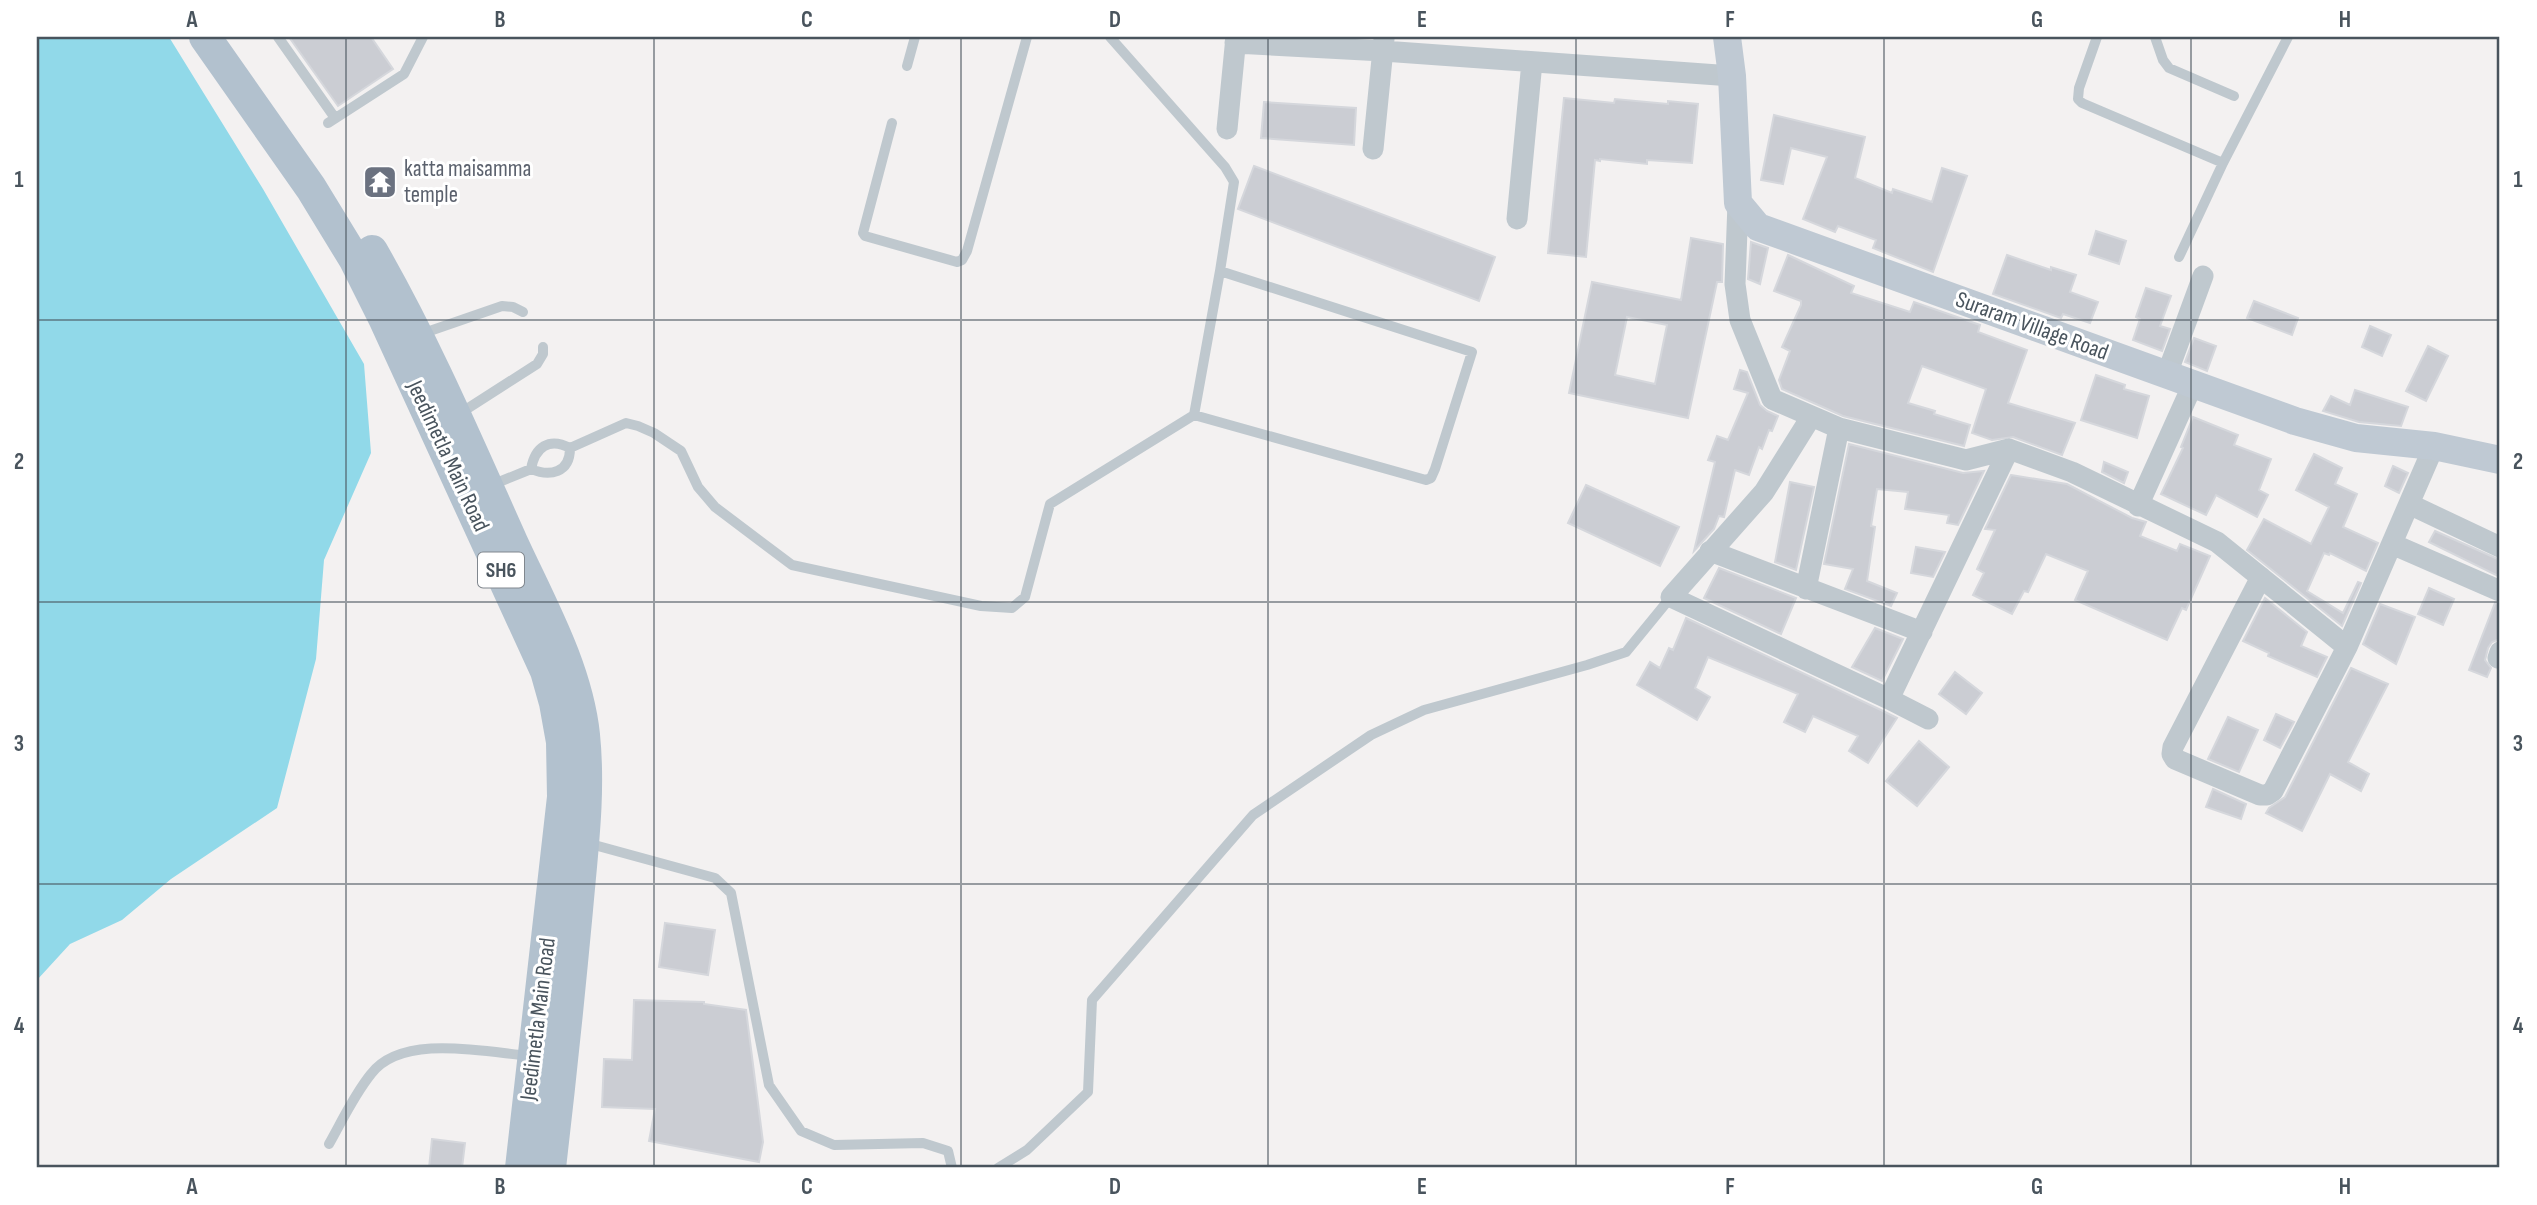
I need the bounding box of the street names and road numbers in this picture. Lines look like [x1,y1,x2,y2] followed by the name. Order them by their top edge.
[1952,285,2112,367] street label: Suraram Village Road
[400,375,495,536] street label: Jeedimetla Main Road
[478,552,524,588] road number: SH6
[514,936,562,1103] street label: Jeedimetla Main Road

